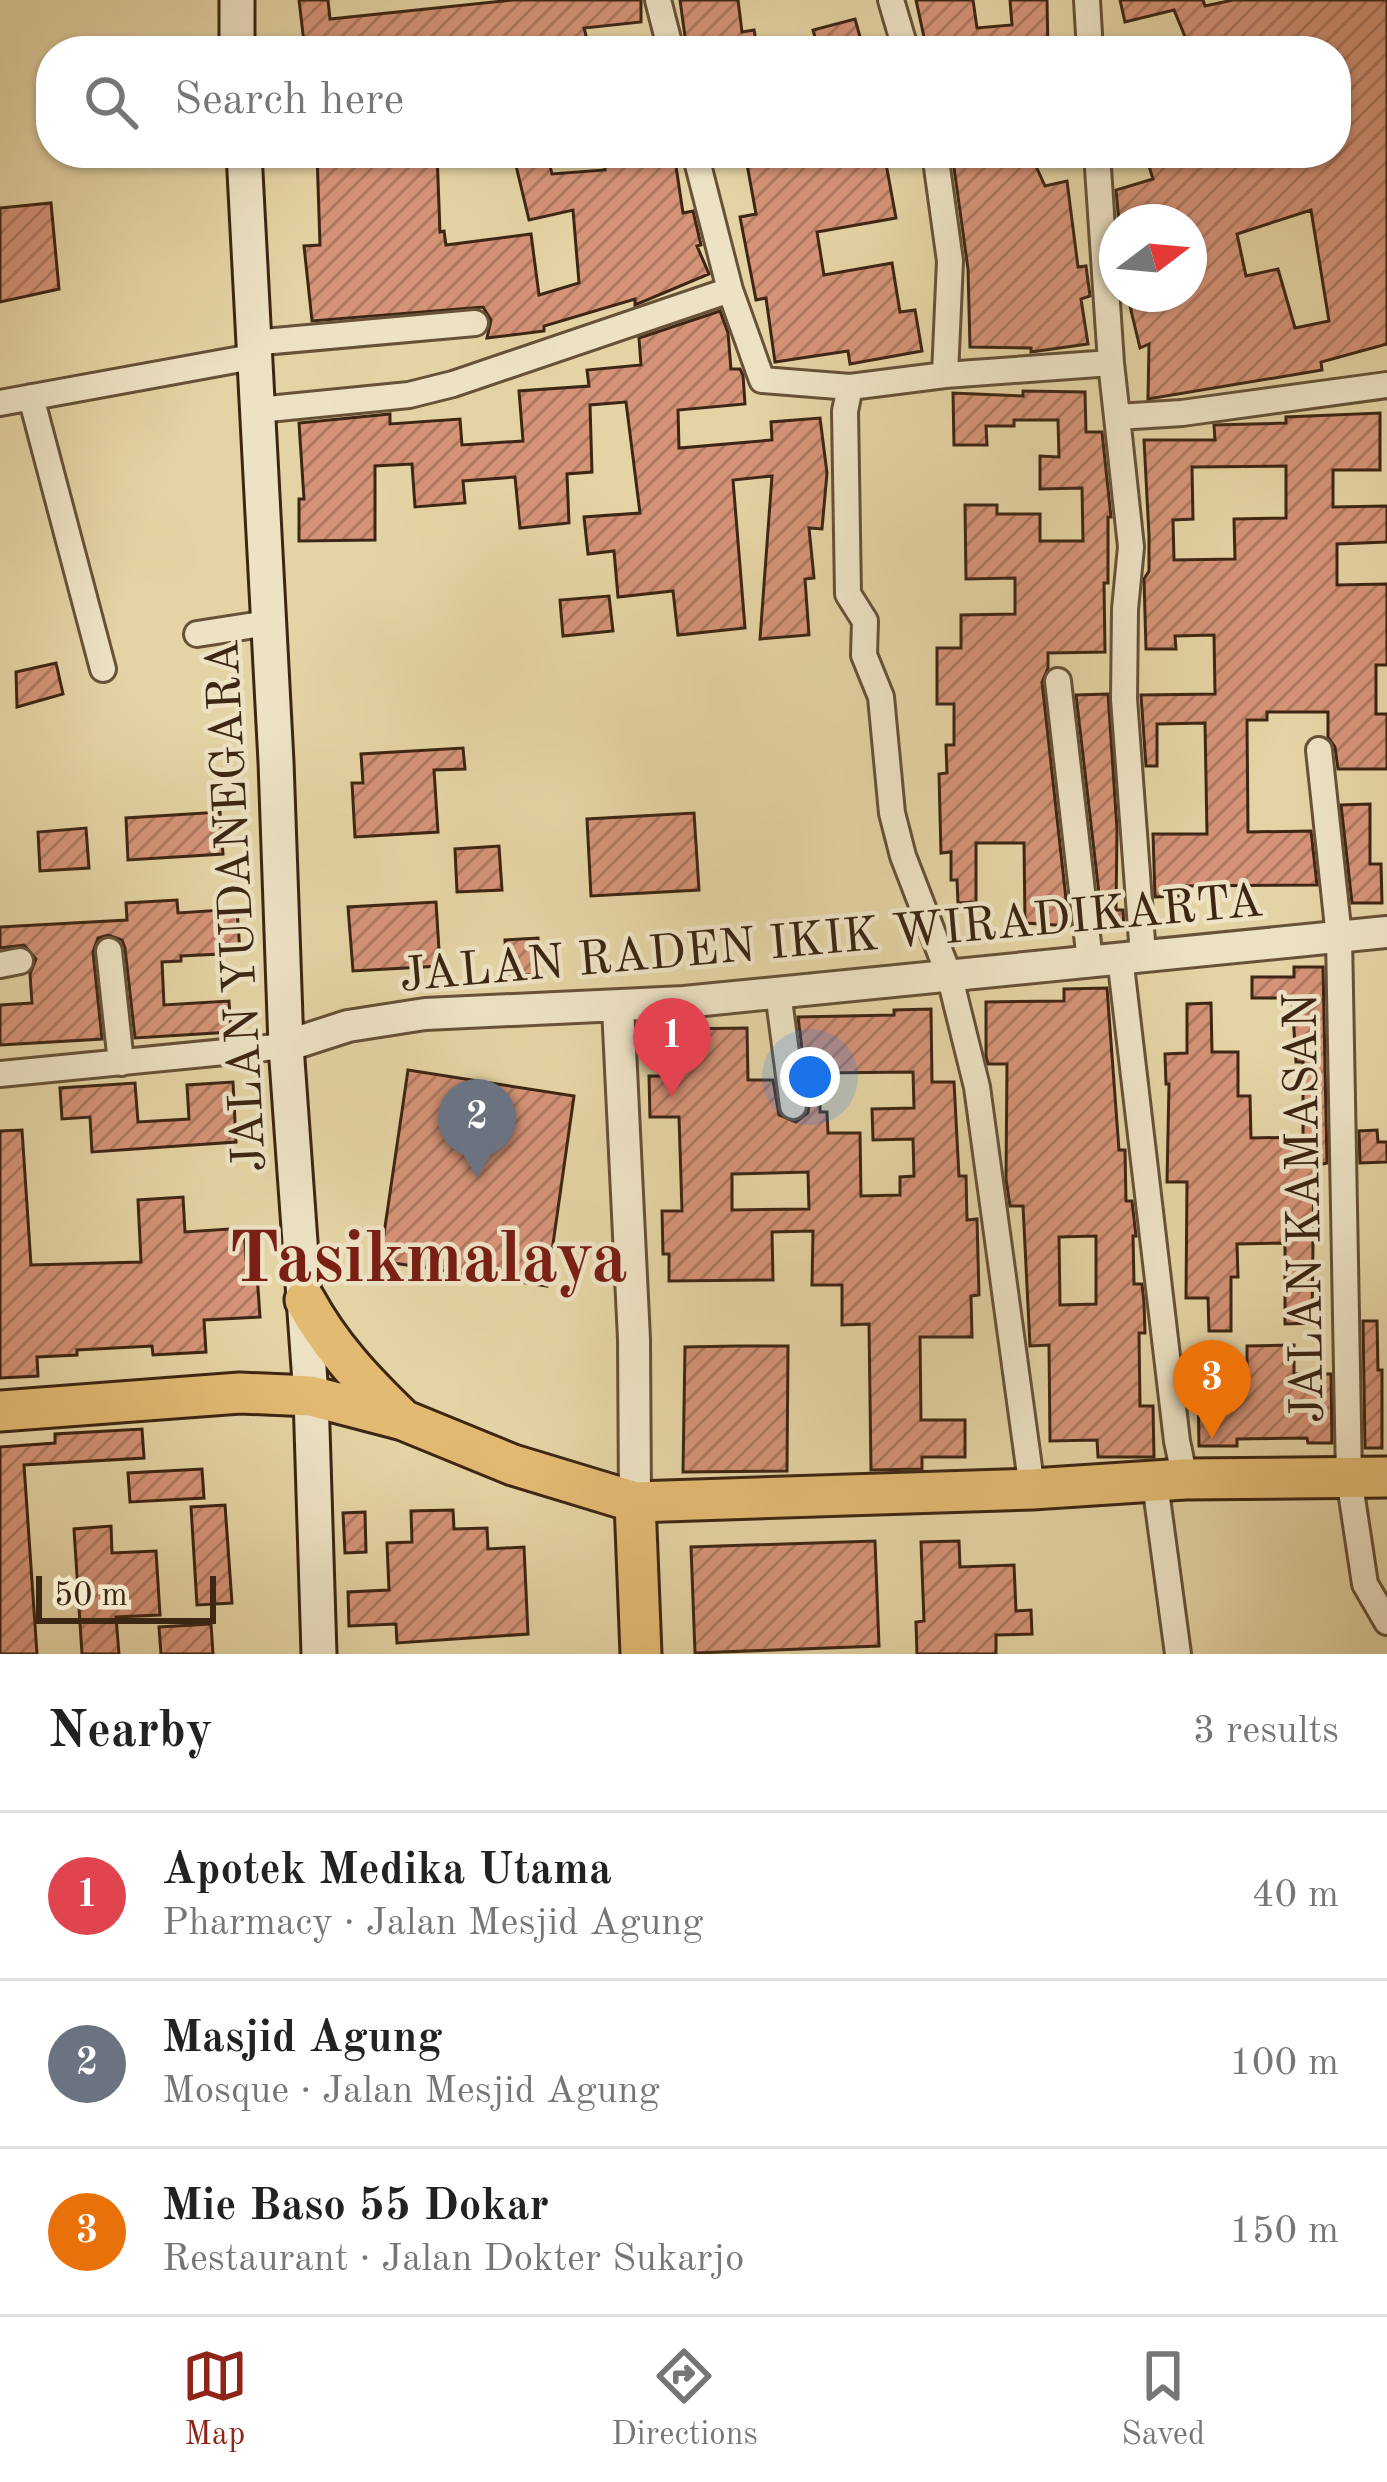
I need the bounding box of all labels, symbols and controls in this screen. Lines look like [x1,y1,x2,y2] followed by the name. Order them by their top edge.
[36,36,1351,168] search box
[78,69,144,135] icon: search
[174,79,404,124] text: Search here
[1099,204,1207,312] north arrow
[200,638,276,1173] street label: JALAN YUDANEGARA
[398,878,1265,1002] street label: JALAN RADEN IKIK WIRADIKARTA
[1278,992,1334,1424] street label: JALAN KAMASAN
[633,998,711,1097] pin: 1
[780,1047,840,1107] your location
[438,1079,516,1178] pin: 2
[228,1226,628,1298] district label: Tasikmalaya
[1173,1340,1251,1439] pin: 3
[36,1570,216,1623] scale bar
[54,1580,128,1613] text: 50 m
[48,1707,213,1758] text: Nearby
[1193,1712,1339,1751] text: 3 results
[162,1849,612,1894] text: Apotek Medika Utama
[76,1876,98,1915] text: 1
[1252,1876,1339,1915] text: 40 m
[162,1904,703,1943] text: Pharmacy · Jalan Mesjid Agung
[162,2017,442,2062] text: Masjid Agung
[76,2044,98,2083] text: 2
[1229,2044,1339,2083] text: 100 m
[162,2072,660,2111] text: Mosque · Jalan Mesjid Agung
[162,2185,549,2230] text: Mie Baso 55 Dokar
[76,2212,98,2251] text: 3
[1229,2212,1339,2251] text: 150 m
[162,2240,744,2279] text: Restaurant · Jalan Dokter Sukarjo
[182,2343,248,2456] tab: Map
[611,2343,758,2456] tab: Directions
[1121,2343,1205,2456] tab: Saved

